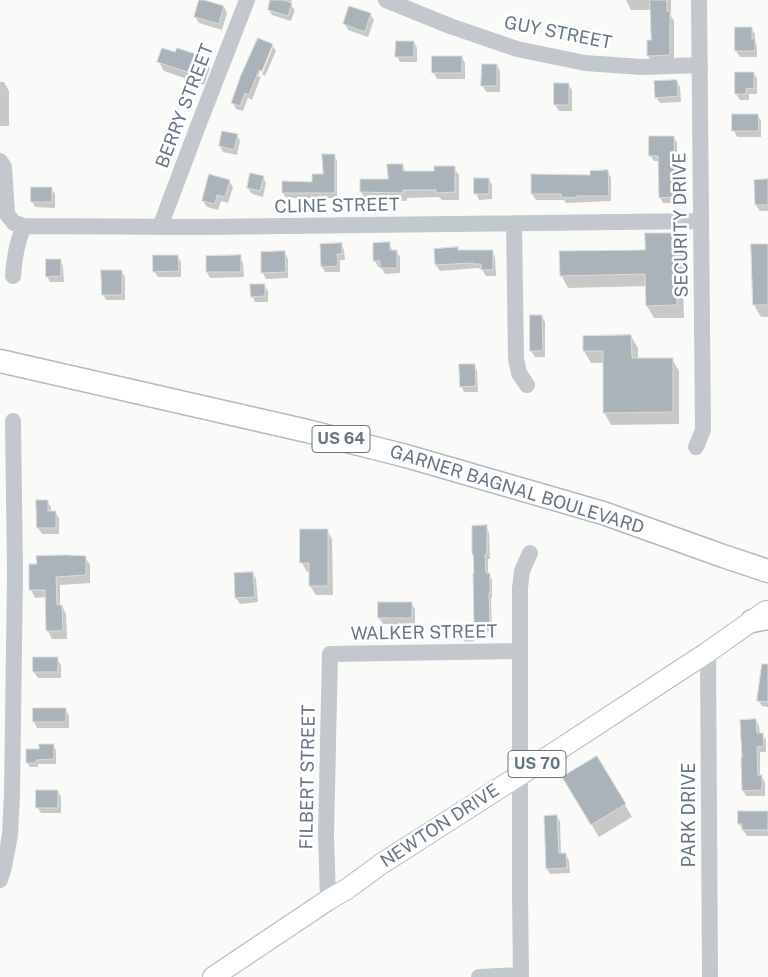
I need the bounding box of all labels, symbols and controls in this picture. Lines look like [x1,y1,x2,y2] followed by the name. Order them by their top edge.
[502,12,614,54] street label: GUY STREET
[151,41,219,171] street label: BERRY STREET
[669,152,693,298] street label: SECURITY DRIVE
[274,194,400,218] street label: CLINE STREET
[312,426,370,452] road number: US 64
[387,441,647,539] street label: GARNER BAGNAL BOULEVARD
[351,621,497,645] street label: WALKER STREET
[296,704,320,850] street label: FILBERT STREET
[508,751,566,778] road number: US 70
[678,762,700,868] street label: PARK DRIVE
[377,780,503,872] street label: NEWTON DRIVE

